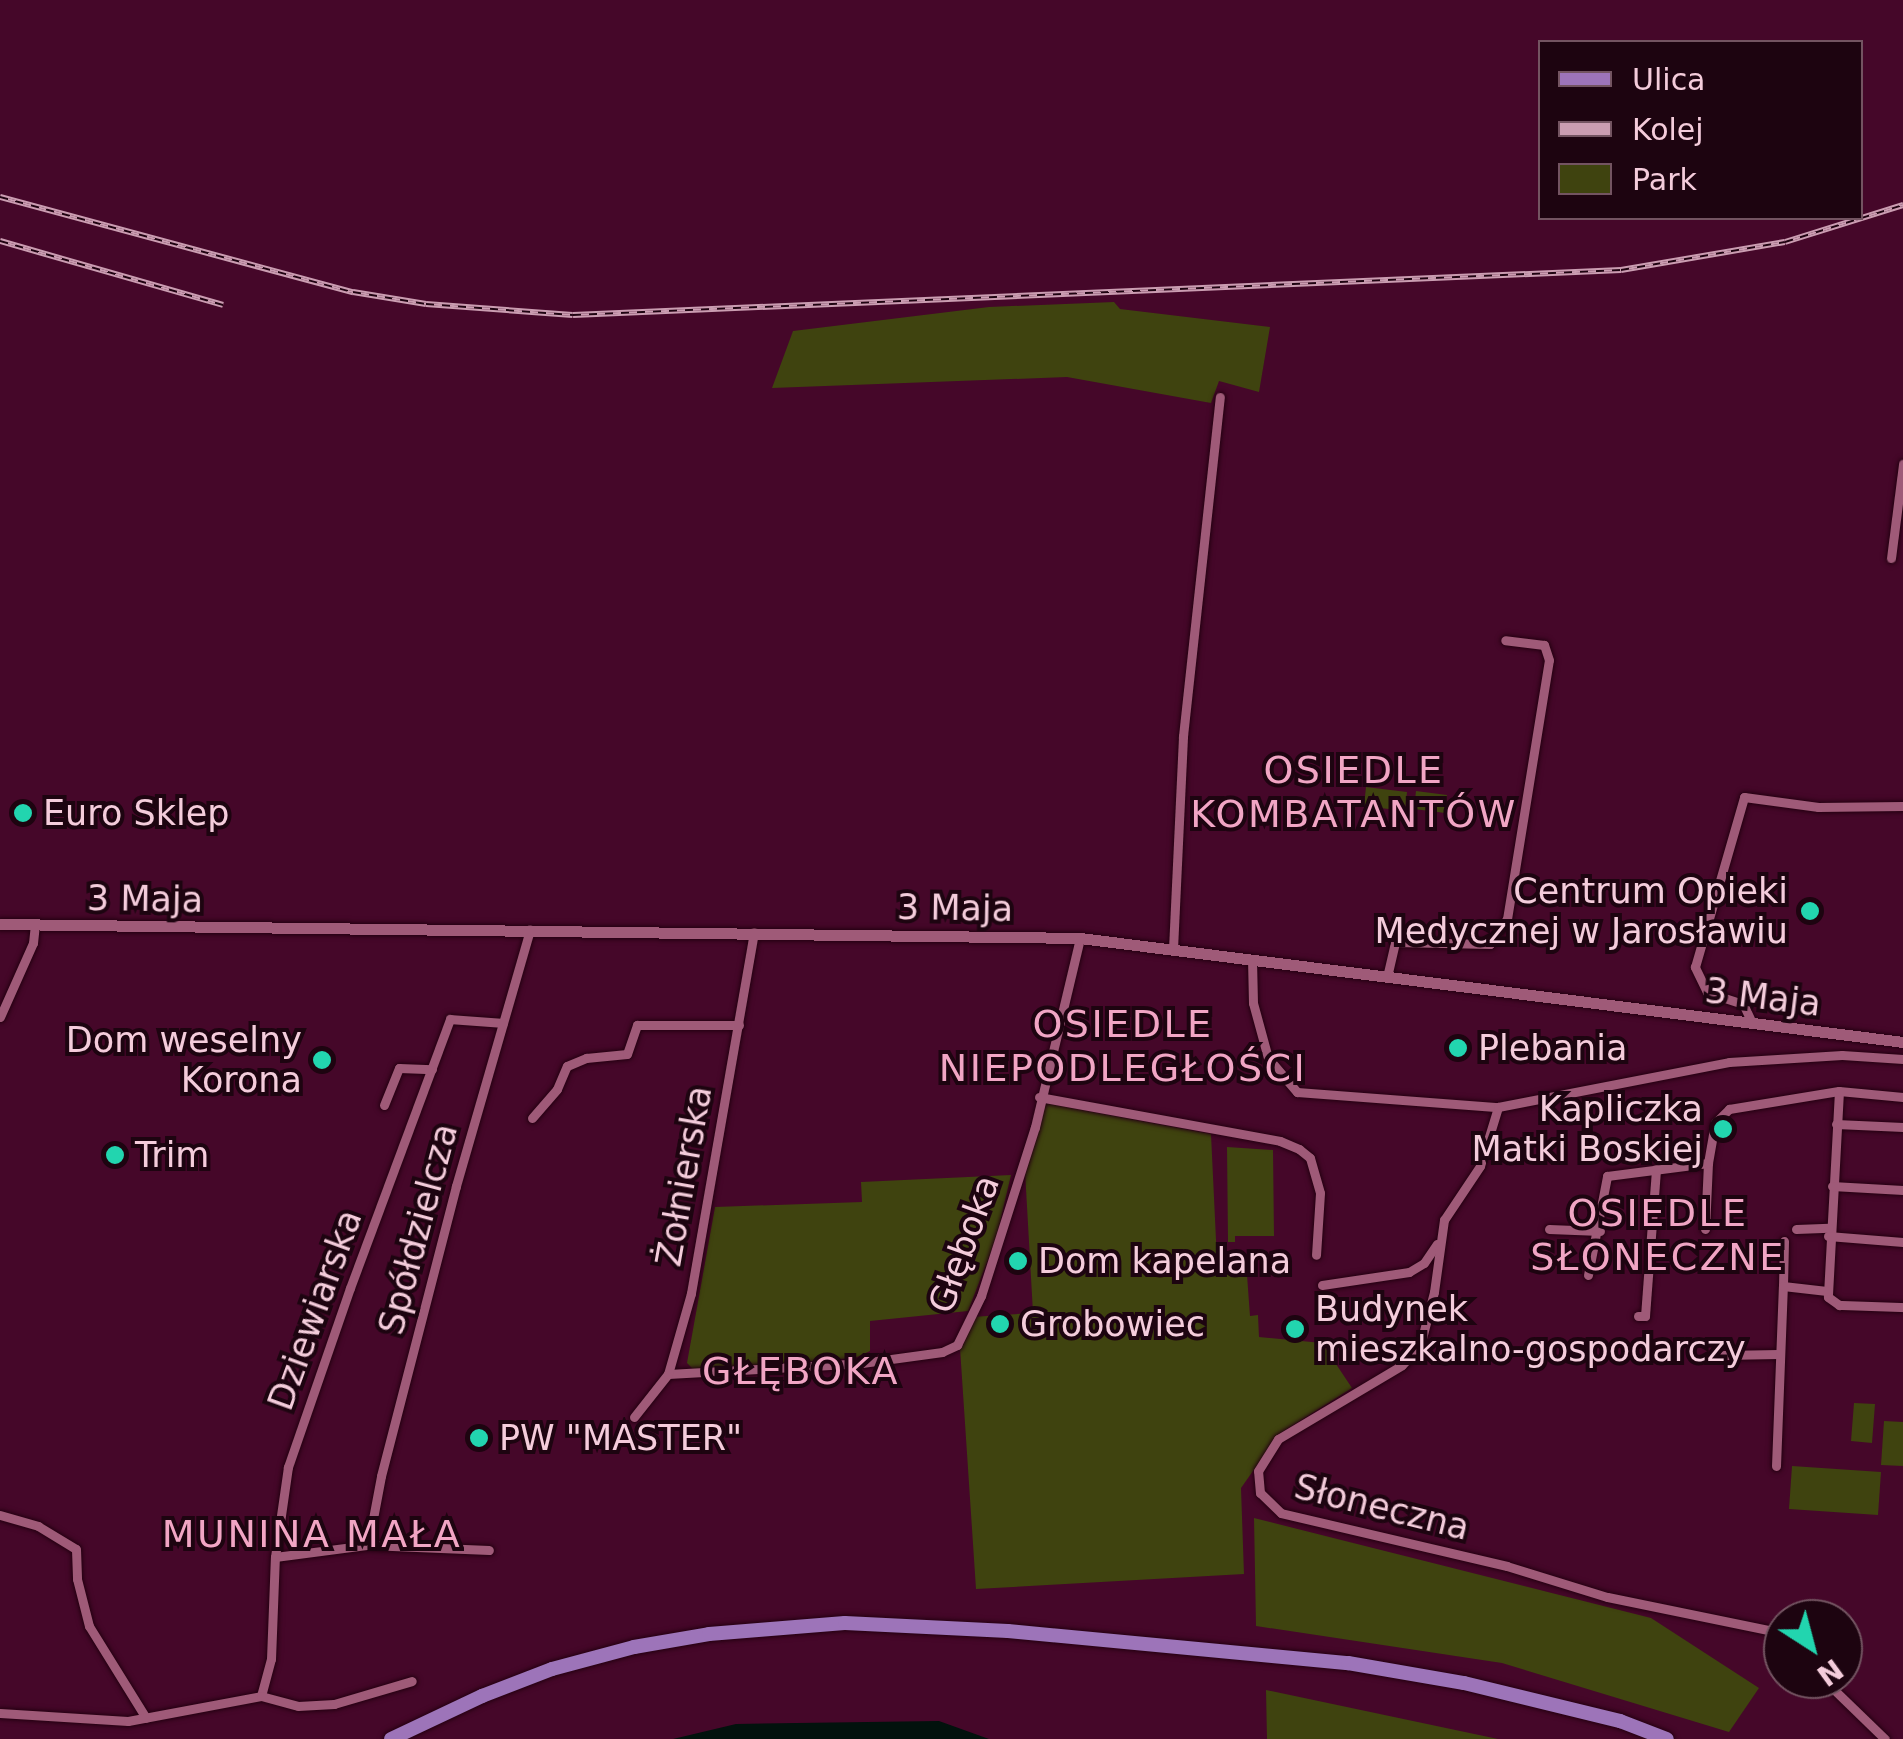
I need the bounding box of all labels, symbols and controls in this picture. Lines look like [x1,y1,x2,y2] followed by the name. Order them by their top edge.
[1538,40,1863,220] legend
[1632,62,1706,97] text: Ulica
[1632,112,1704,147] text: Kolej
[1632,162,1697,197] text: Park
[1190,748,1518,838] district label: OSIEDLE KOMBATANTÓW
[43,792,229,834] place label: Euro Sklep
[12,802,34,824] marker: Euro Sklep
[1374,870,1788,952] place label: Centrum Opieki Medycznej w Jarosławiu
[87,877,203,921] street label: 3 Maja
[897,886,1013,930] street label: 3 Maja
[1797,898,1823,924] marker: Centrum Opieki Medycznej w Jarosławiu
[1703,969,1823,1025] street label: 3 Maja
[939,1002,1307,1092] district label: OSIEDLE NIEPODLEGŁOŚCI
[66,1019,302,1101] place label: Dom weselny Korona
[1478,1027,1627,1069] place label: Plebania
[1447,1037,1469,1059] marker: Plebania
[311,1049,333,1071] marker: Dom weselny Korona
[647,1082,721,1270] street label: Żołnierska
[1472,1088,1703,1170] place label: Kapliczka Matki Boskiej
[1712,1118,1734,1140] marker: Kapliczka Matki Boskiej
[370,1119,466,1339] street label: Spółdzielcza
[135,1134,209,1176] place label: Trim
[104,1144,126,1166] marker: Trim
[920,1169,1008,1319] street label: Głęboka
[1530,1191,1786,1280] district label: OSIEDLE SŁONECZNE
[259,1204,371,1416] street label: Dziewiarska
[1038,1240,1291,1282] place label: Dom kapelana
[1007,1250,1029,1272] marker: Dom kapelana
[1315,1288,1746,1370] place label: Budynek mieszkalno-gospodarczy
[1020,1303,1205,1345] place label: Grobowiec
[989,1313,1011,1335] marker: Grobowiec
[1284,1318,1306,1340] marker: Budynek mieszkalno-gospodarczy
[702,1349,900,1395] district label: GŁĘBOKA
[499,1417,742,1459] place label: PW "MASTER"
[468,1427,490,1449] marker: PW "MASTER"
[1290,1465,1474,1549] street label: Słoneczna
[162,1512,462,1558] district label: MUNINA MAŁA
[1763,1599,1863,1699] north arrow
[1811,1652,1849,1692] text: N

